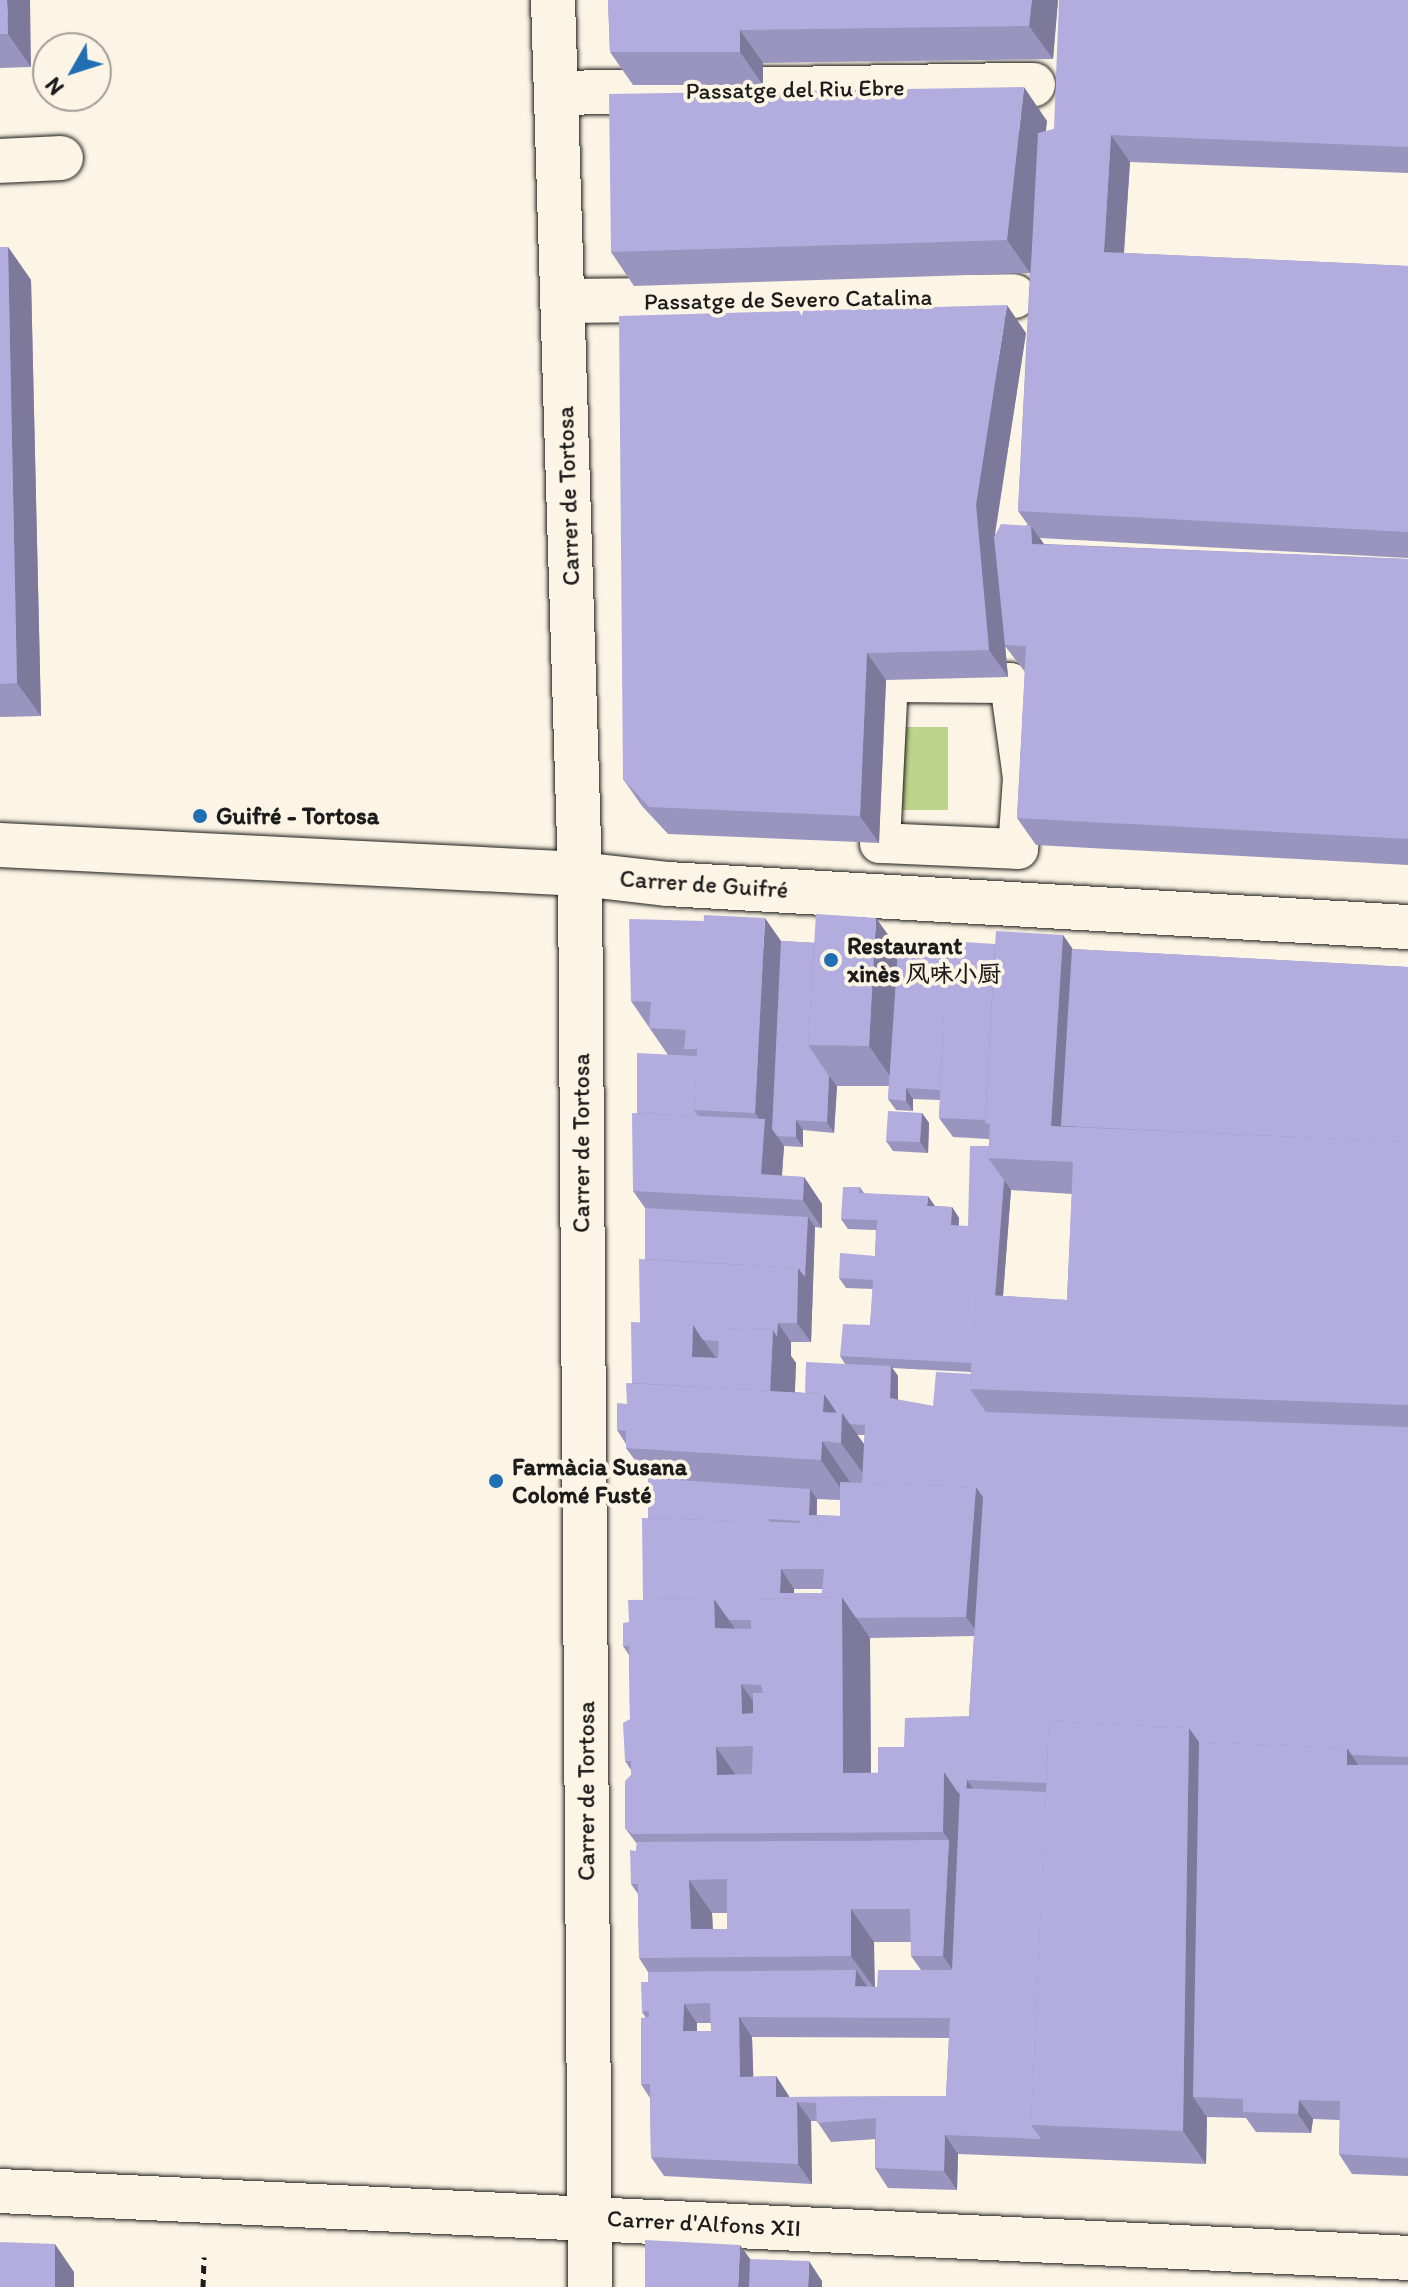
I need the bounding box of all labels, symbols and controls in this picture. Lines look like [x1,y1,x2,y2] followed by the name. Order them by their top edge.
[32,32,112,112] north arrow
[39,72,70,100] text: N
[685,73,905,105] street label: Passatge del Riu Ebre
[643,282,933,316] street label: Passatge de Severo Catalina
[550,405,586,587] street label: Carrer de Tortosa
[216,802,379,830] place label: Guifré - Tortosa
[191,807,209,825] marker: Guifré - Tortosa
[619,864,789,904] street label: Carrer de Guifré
[847,932,1001,988] place label: Restaurant xinès 风味小厨
[822,951,840,969] marker: Restaurant xinès 风味小厨
[567,1053,595,1233] street label: Carrer de Tortosa
[512,1453,687,1509] place label: Farmàcia Susana Colomé Fusté
[487,1472,505,1490] marker: Farmàcia Susana Colomé Fusté
[572,1701,600,1881] street label: Carrer de Tortosa
[606,2204,802,2242] street label: Carrer d'Alfons XII

